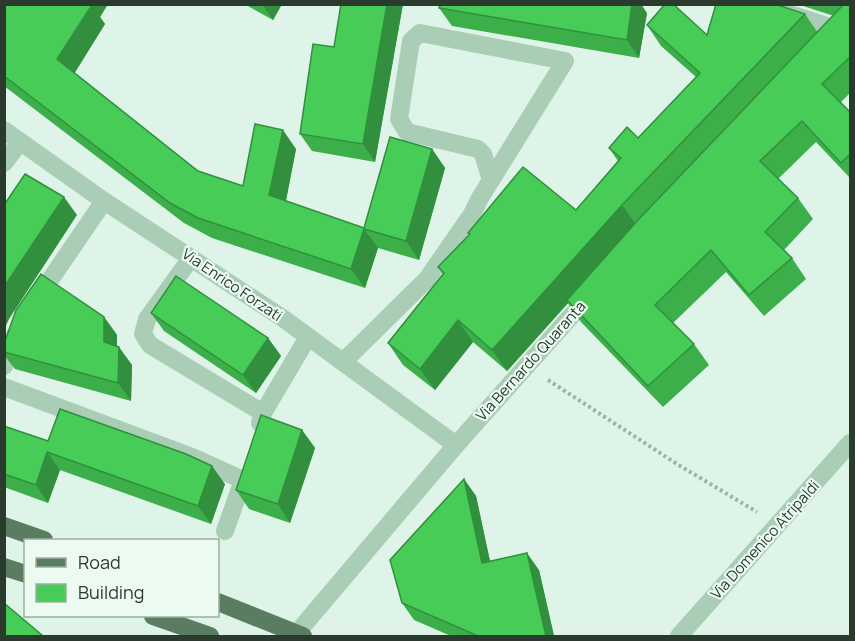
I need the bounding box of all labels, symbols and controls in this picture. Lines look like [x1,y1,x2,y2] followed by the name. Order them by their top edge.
[178,243,287,326] street label: Via Enrico Forzati
[471,296,590,425] street label: Via Bernardo Quaranta
[706,476,824,604] street label: Via Domenico Atripaldi
[24,539,219,617] legend
[78,550,121,574] text: Road
[78,580,144,604] text: Building

